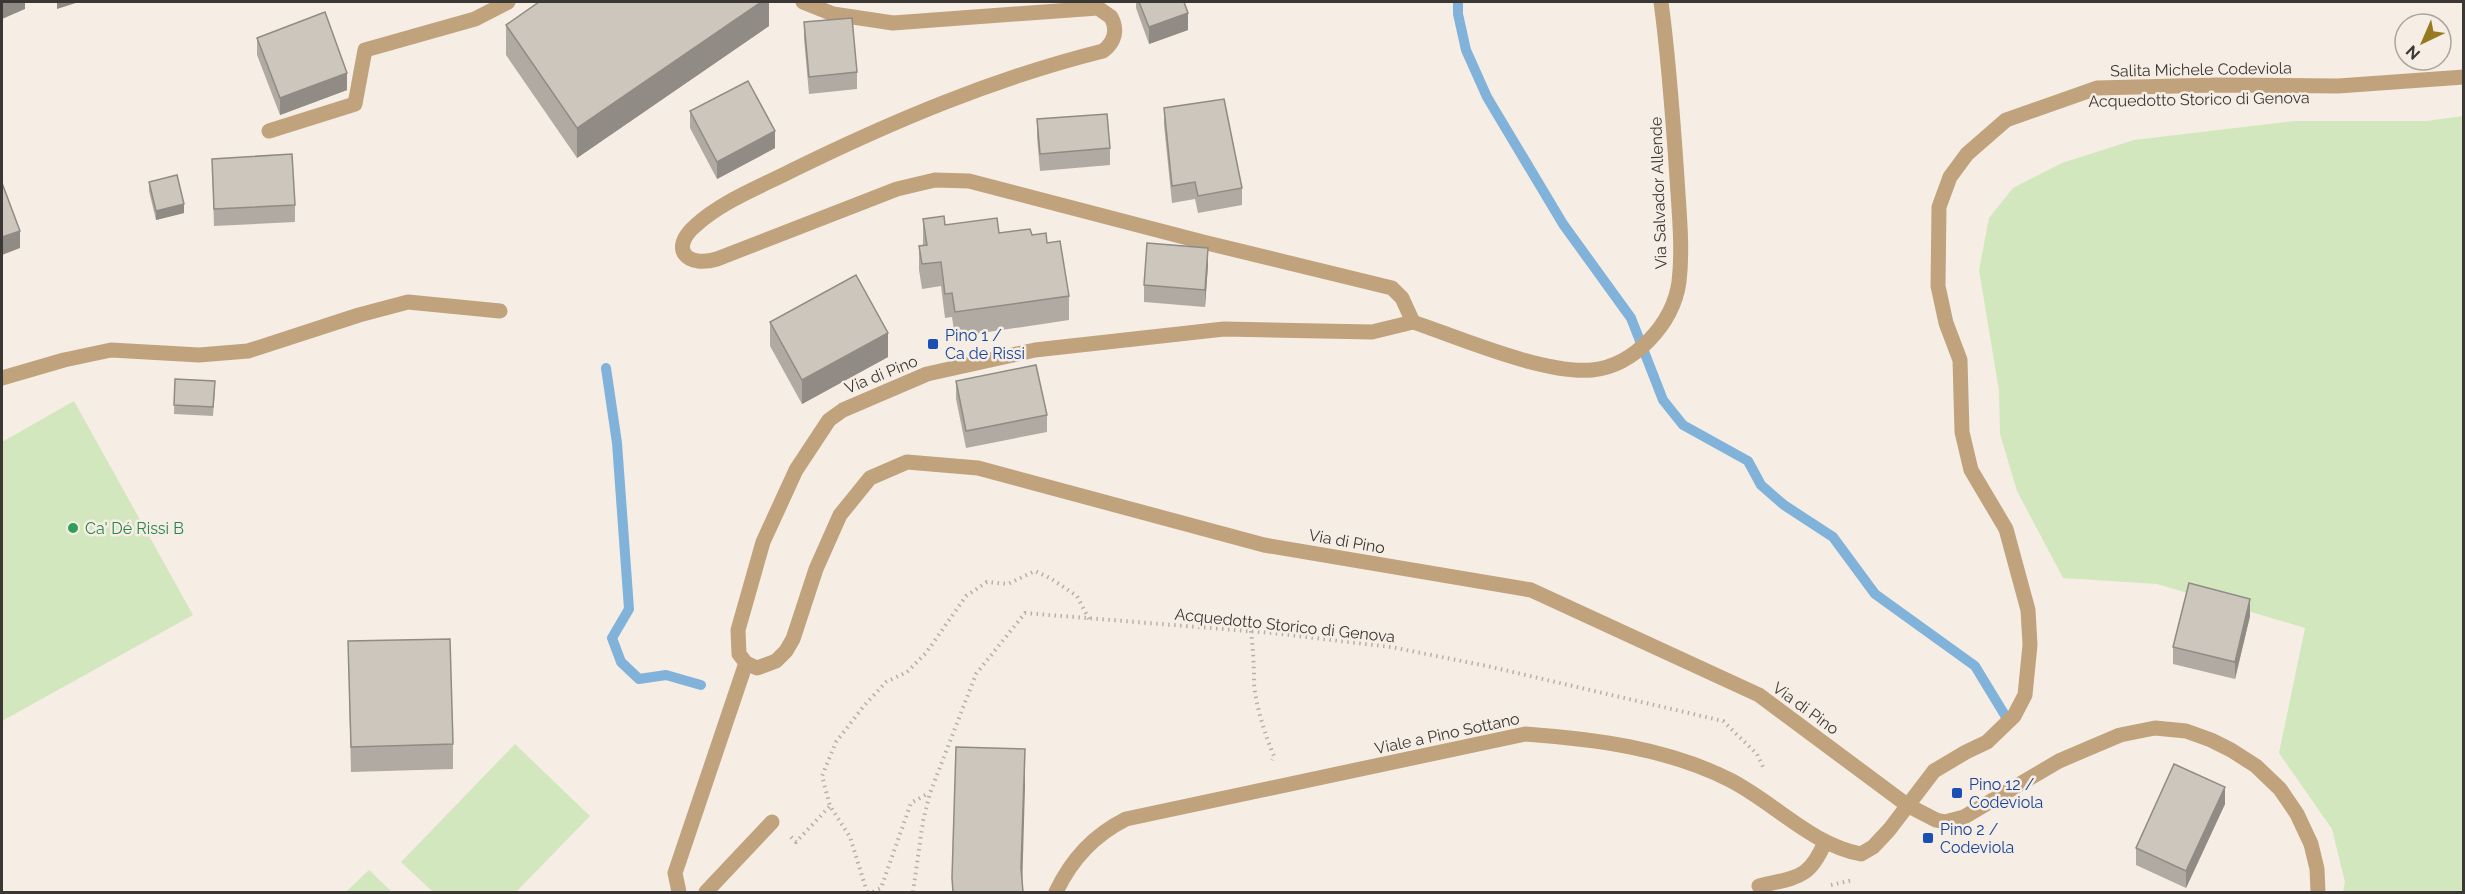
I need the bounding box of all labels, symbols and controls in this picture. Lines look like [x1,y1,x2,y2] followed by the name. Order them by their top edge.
[2393,12,2453,72] north arrow
[2402,41,2424,64] text: N
[2110,58,2292,81] street label: Salita Michele Codeviola
[2088,88,2310,111] street label: Acquedotto Storico di Genova
[1646,116,1671,270] street label: Via Salvador Allende
[945,326,1025,363] place label: Pino 1 / Ca de Rissi
[926,337,940,351] marker: Pino 1 / Ca de Rissi
[842,351,920,398] street label: Via di Pino
[85,519,184,538] place label: Ca' Dé Rissi B
[66,521,80,535] marker: Ca' Dé Rissi B
[1307,525,1386,558] street label: Via di Pino
[1174,604,1396,647] street label: Acquedotto Storico di Genova
[1769,678,1842,739] street label: Via di Pino
[1373,709,1521,758] street label: Viale a Pino Sottano
[1969,775,2043,812] place label: Pino 12 / Codeviola
[1950,786,1964,800] marker: Pino 12 / Codeviola
[1940,820,2014,857] place label: Pino 2 / Codeviola
[1921,831,1935,845] marker: Pino 2 / Codeviola

